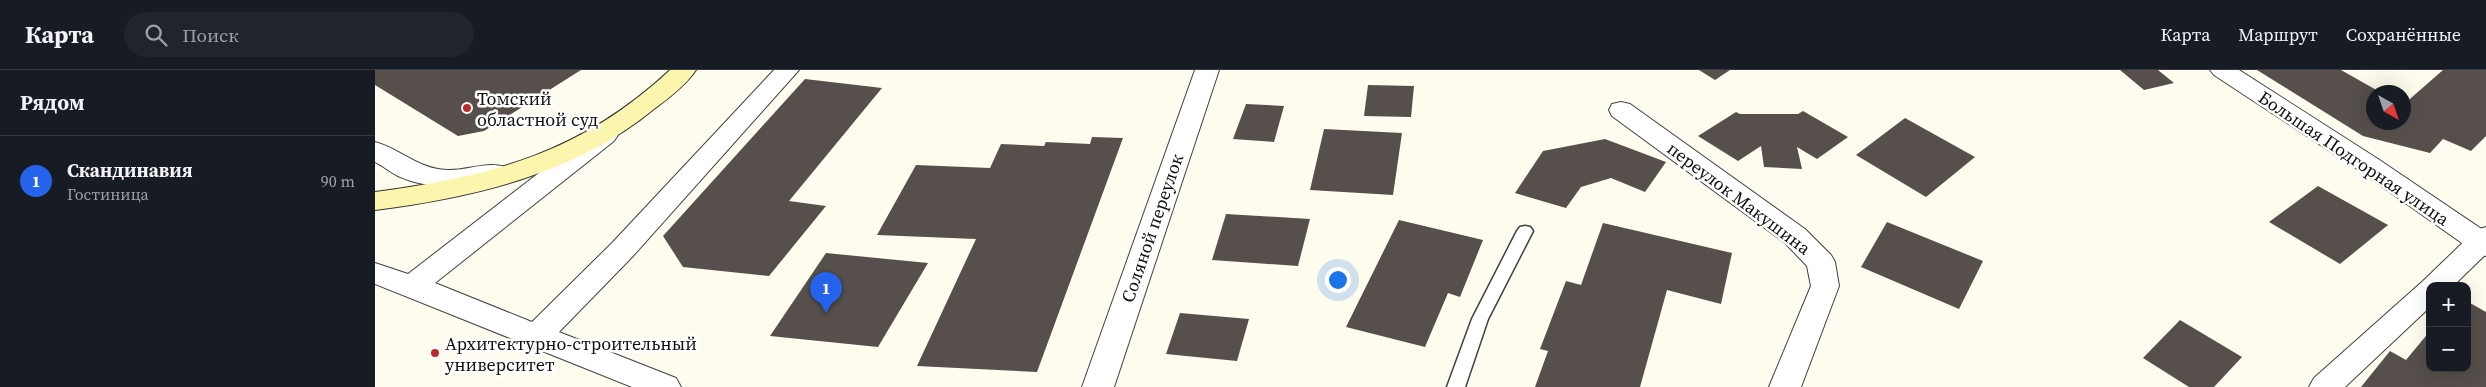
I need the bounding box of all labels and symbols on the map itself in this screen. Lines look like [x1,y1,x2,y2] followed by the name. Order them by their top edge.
[2254,85,2455,232] street label: Большая Подгорная улица
[2366,85,2411,130] north arrow
[477,86,598,132] place label: Томский областной суд
[461,102,473,114] marker: Томский областной суд
[1662,136,1817,261] street label: переулок Макушина
[1115,150,1189,306] street label: Соляной переулок
[1325,267,1351,293] your location
[810,272,842,313] pin: 1
[445,331,697,377] place label: Архитектурно-строительный университет
[429,347,441,359] marker: Архитектурно-строительный университет

